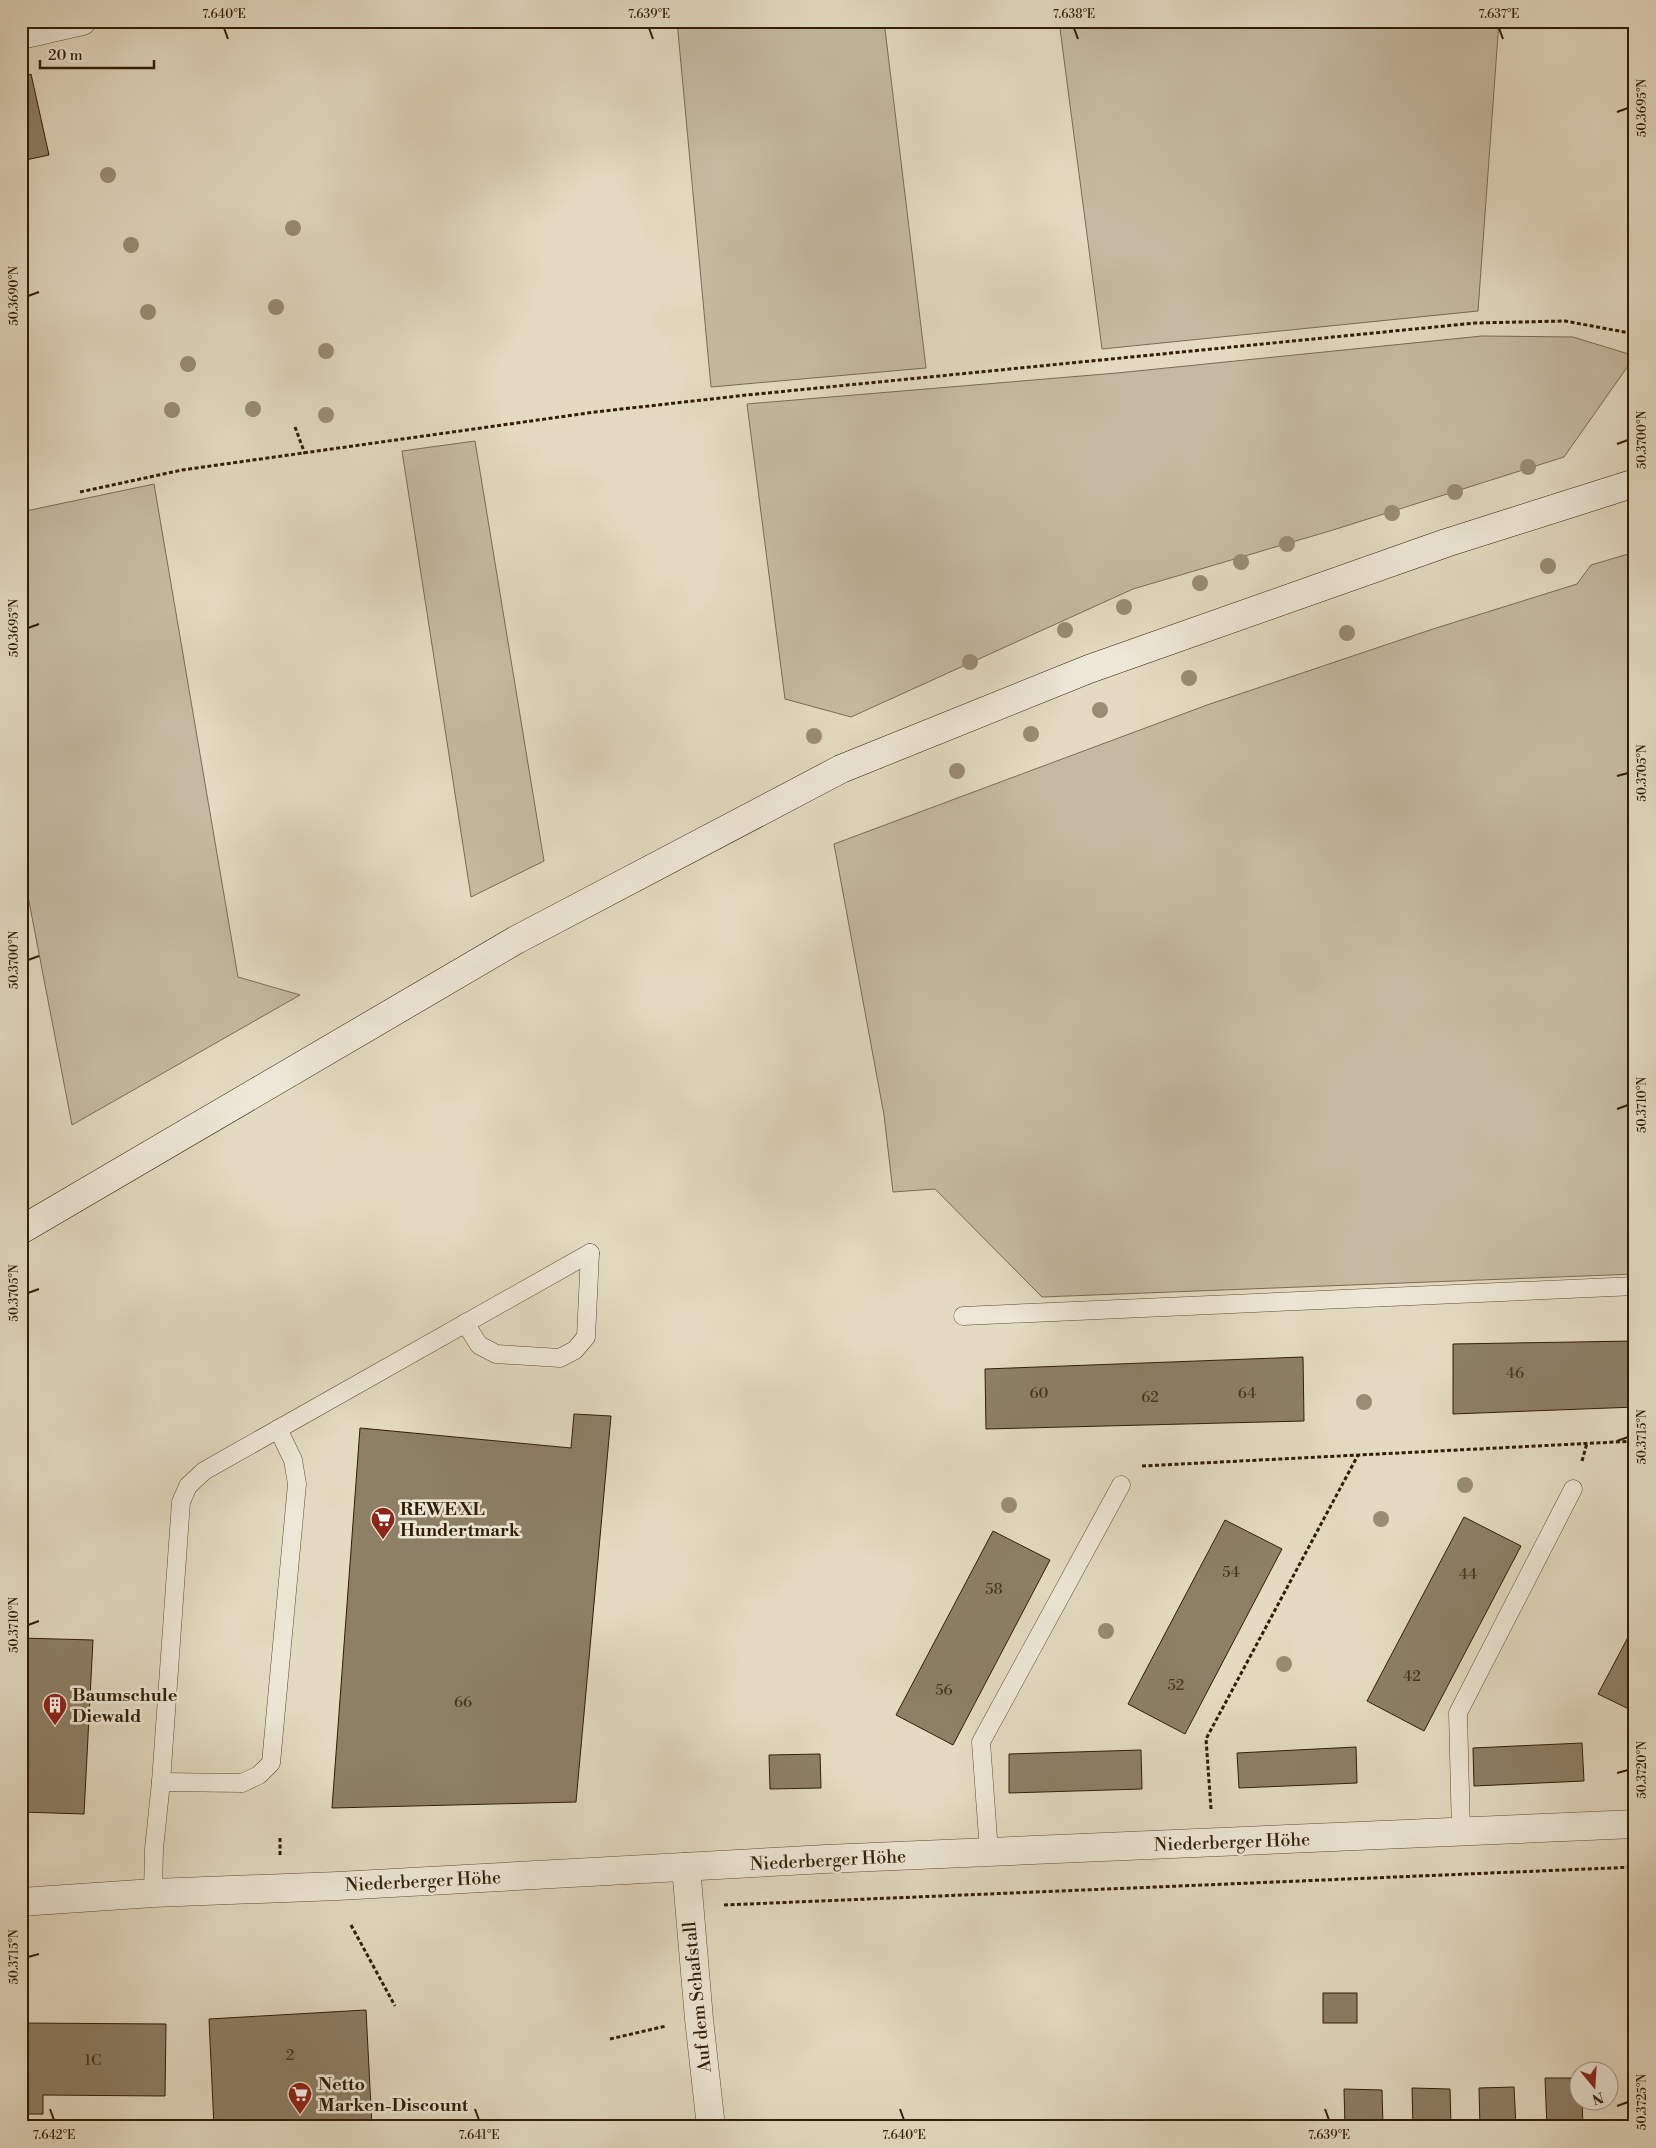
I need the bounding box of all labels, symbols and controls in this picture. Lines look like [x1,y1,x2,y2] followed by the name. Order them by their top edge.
[202,7,246,22] text: 7.640°E
[628,7,670,22] text: 7.639°E
[1053,7,1095,22] text: 7.638°E
[1479,7,1519,22] text: 7.637°E
[40,38,154,70] scale bar
[48,46,83,65] text: 20 m
[1635,79,1650,137] text: 50.3695°N
[7,266,22,326] text: 50.3690°N
[1635,411,1650,469] text: 50.3700°N
[7,599,22,657] text: 50.3695°N
[1635,744,1650,802] text: 50.3705°N
[7,931,22,989] text: 50.3700°N
[1635,1077,1650,1133] text: 50.3710°N
[7,1264,22,1322] text: 50.3705°N
[1506,1364,1524,1383] house number: 46
[1029,1384,1049,1403] house number: 60
[1238,1384,1256,1403] house number: 64
[1141,1388,1159,1407] house number: 62
[1635,1409,1650,1465] text: 50.3715°N
[400,1498,521,1542] place label: REWE XL Hundertmark
[370,1506,396,1540] supermarket icon: REWE XL Hundertmark
[1222,1563,1240,1582] house number: 54
[1459,1565,1477,1584] house number: 44
[985,1580,1003,1599] house number: 58
[7,1597,22,1653] text: 50.3710°N
[1403,1667,1421,1686] house number: 42
[1168,1676,1184,1695] house number: 52
[935,1681,953,1700] house number: 56
[72,1684,178,1728] place label: Baumschule Diewald
[42,1692,68,1726] building icon: Baumschule Diewald
[454,1693,472,1712] house number: 66
[1635,1741,1650,1799] text: 50.3720°N
[1153,1828,1311,1857] street label: Niederberger Höhe
[749,1845,907,1876] street label: Niederberger Höhe
[344,1866,502,1897] street label: Niederberger Höhe
[678,1920,717,2075] street label: Auf dem Schafstall
[7,1929,22,1985] text: 50.3715°N
[286,2046,294,2065] house number: 2
[85,2051,101,2070] house number: 1C
[1568,2060,1618,2110] north arrow
[318,2073,469,2117] place label: Netto Marken-Discount
[1635,2074,1650,2130] text: 50.3725°N
[287,2081,313,2115] supermarket icon: Netto Marken-Discount
[1590,2087,1606,2108] text: N
[33,2128,75,2143] text: 7.642°E
[459,2128,499,2143] text: 7.641°E
[882,2128,926,2143] text: 7.640°E
[1308,2128,1350,2143] text: 7.639°E

